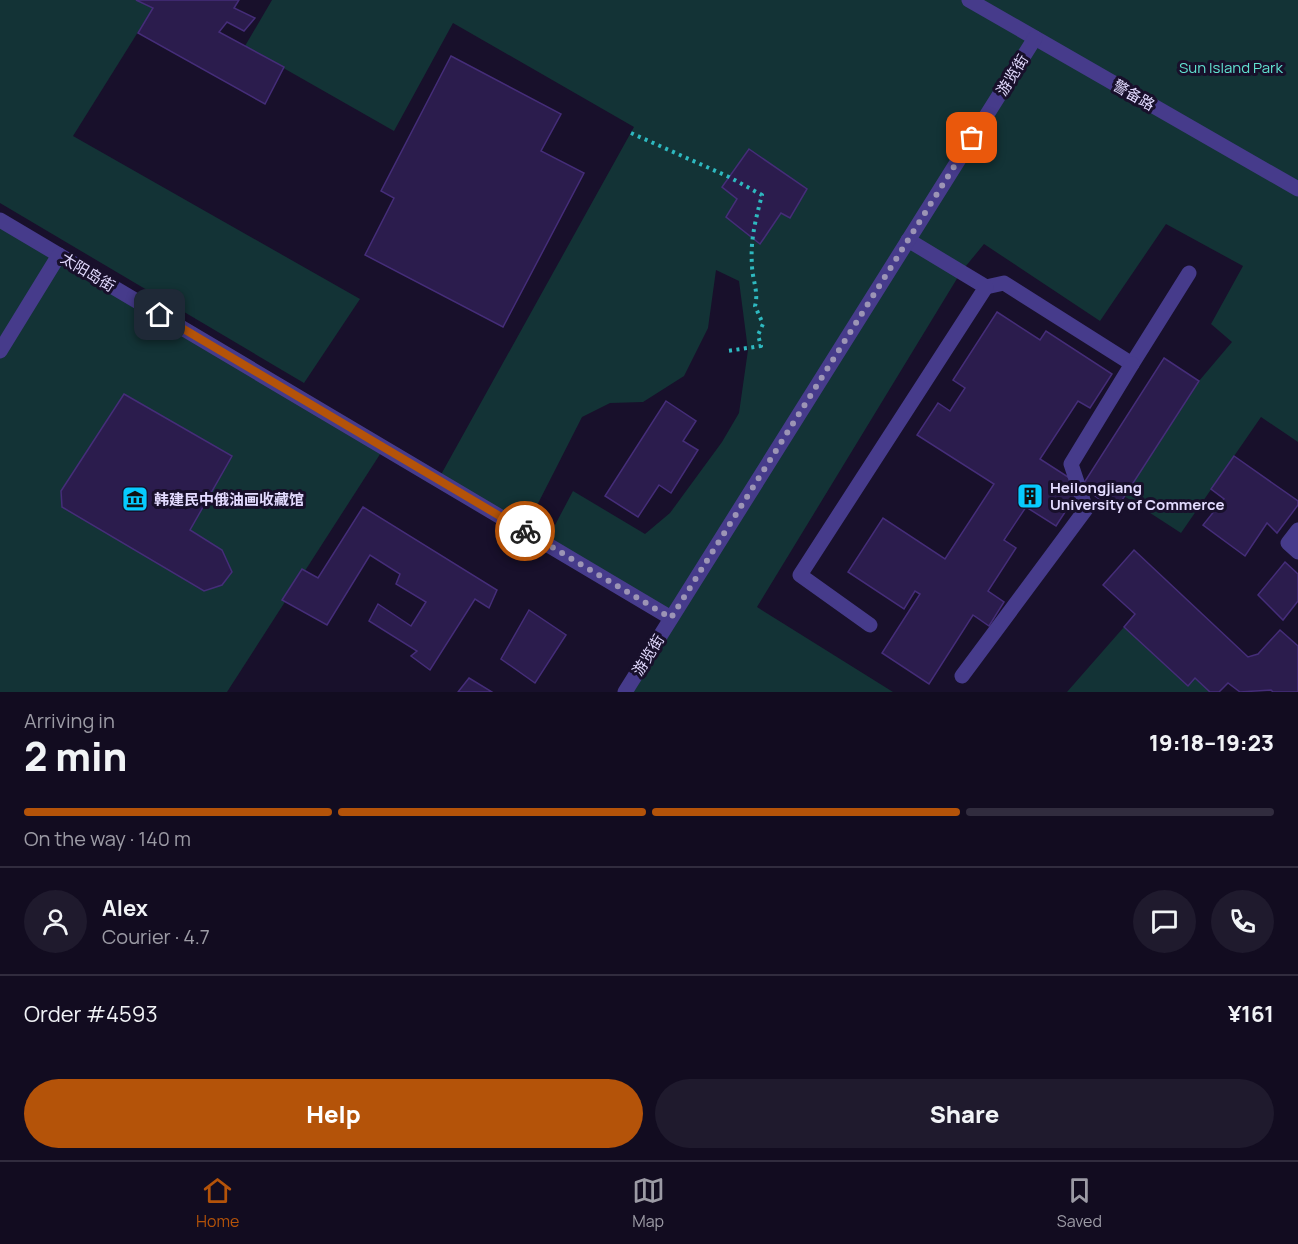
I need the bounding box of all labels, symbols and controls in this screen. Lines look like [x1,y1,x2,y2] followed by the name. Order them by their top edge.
[991,50,1033,100] street label: 游览街
[1179,57,1284,78] park label: Sun Island Park
[1109,75,1159,115] street label: 警备路
[946,112,997,163] pin
[955,121,988,154] icon: bag
[57,248,119,296] street label: 太阳岛街
[134,289,185,340] pin
[143,298,176,331] icon: home
[1050,477,1225,515] place label: Heilongjiang University of Commerce
[1015,481,1045,511] building icon: Heilongjiang University of Commerce
[120,484,150,514] museum icon: 韩建民中俄油画收藏馆
[154,489,304,510] place label: 韩建民中俄油画收藏馆
[495,501,555,561] courier
[509,515,542,548] icon: bike
[627,630,669,680] street label: 游览街
[24,707,115,734] text: Arriving in
[1149,728,1274,758] text: 19:18–19:23
[24,729,127,783] text: 2 min
[24,825,191,852] text: On the way · 140 m
[24,890,87,953] button: person
[1133,890,1196,953] button: chat
[1211,890,1274,953] button: phone
[102,893,148,923] text: Alex
[102,923,210,950] text: Courier · 4.7
[24,999,158,1029] text: Order #4593
[1228,999,1274,1029] text: ¥161
[24,1079,643,1148] button: Help
[655,1079,1274,1148] button: Share
[196,1174,239,1232] tab: Home
[632,1174,665,1232] tab: Map
[1057,1174,1102,1232] tab: Saved

